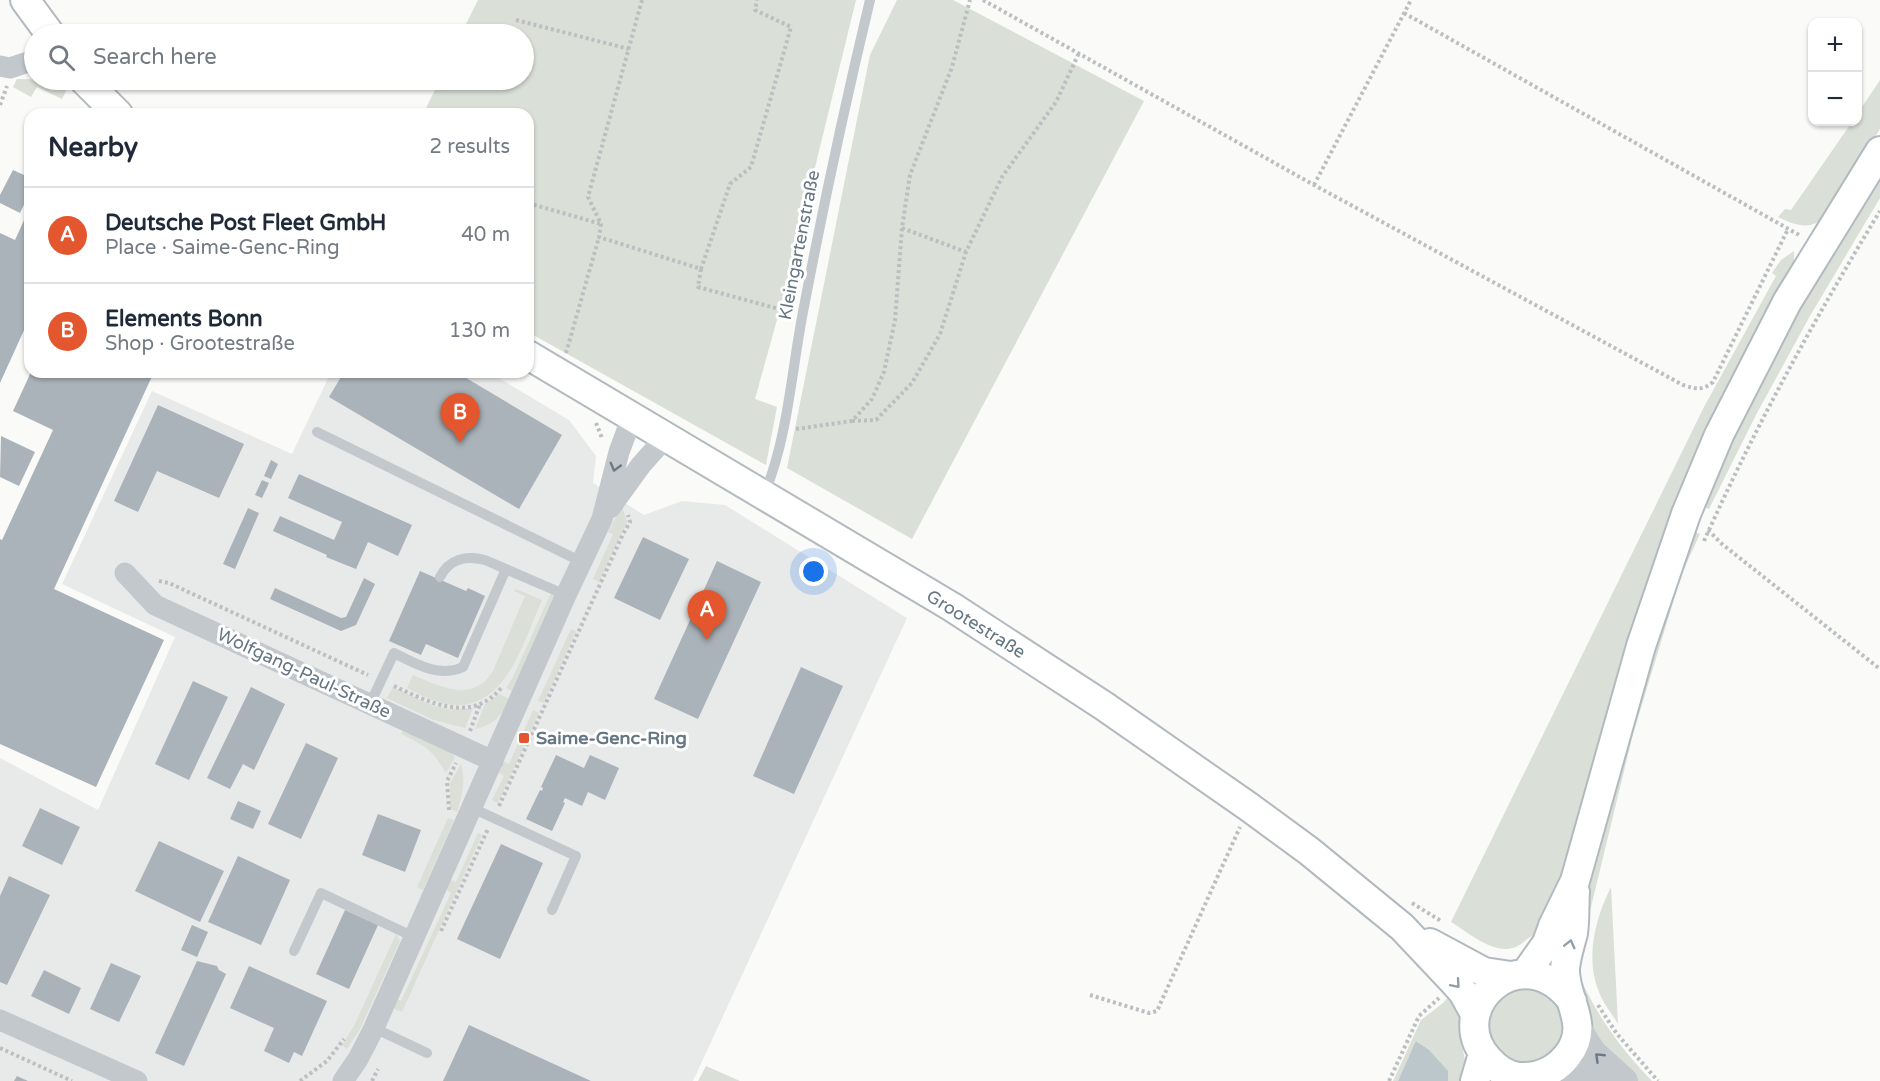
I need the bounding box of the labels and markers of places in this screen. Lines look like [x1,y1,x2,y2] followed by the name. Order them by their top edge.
[440,394,480,443] pin: B
[688,590,726,640] pin: A
[536,727,687,749] place label: Saime-Genc-Ring
[517,731,531,745] marker: Saime-Genc-Ring

